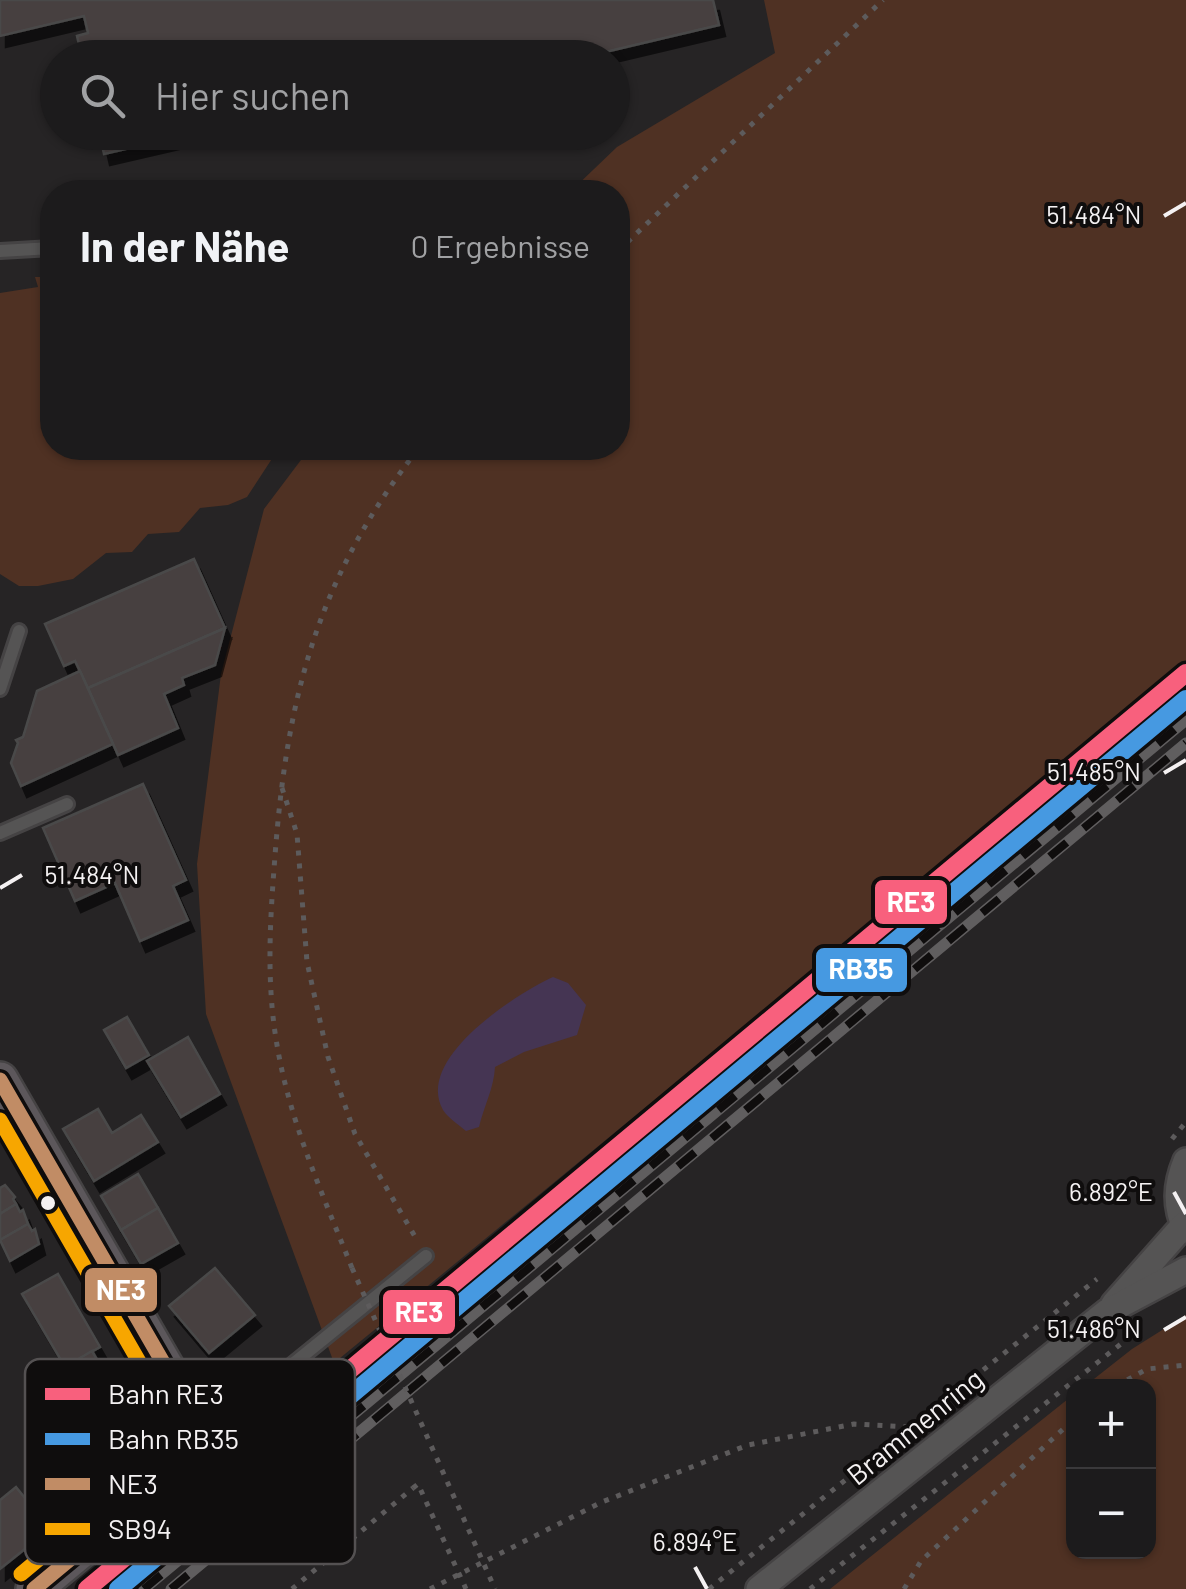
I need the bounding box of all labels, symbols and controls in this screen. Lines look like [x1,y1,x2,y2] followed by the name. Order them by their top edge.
[40,40,630,150] search box
[75,68,130,123] icon: search
[155,72,351,118] text: Hier suchen
[1047,199,1141,229] text: 51.484°N
[80,220,289,270] text: In der Nähe
[410,226,590,264] text: 0 Ergebnisse
[1047,756,1141,786] text: 51.485°N
[45,859,139,889] text: 51.484°N
[873,878,949,926] line badge: RE3
[887,884,935,918] text: RE3
[814,946,909,994] line badge: RB35
[829,951,893,985] text: RB35
[1069,1176,1153,1206] text: 6.892°E
[38,1193,58,1213] unlabelled marker
[83,1266,159,1314] line badge: NE3
[96,1272,146,1306] text: NE3
[381,1288,457,1336] line badge: RE3
[395,1294,443,1328] text: RE3
[1047,1313,1141,1343] text: 51.486°N
[25,1359,355,1564] legend
[839,1361,989,1492] street label: Brammenring
[108,1376,224,1410] text: Bahn RE3
[1066,1379,1156,1559] map controls
[1066,1379,1156,1469] button: +
[108,1421,239,1455] text: Bahn RB35
[108,1466,158,1500] text: NE3
[1066,1469,1156,1559] button: −
[108,1511,172,1545] text: SB94
[653,1526,737,1556] text: 6.894°E

